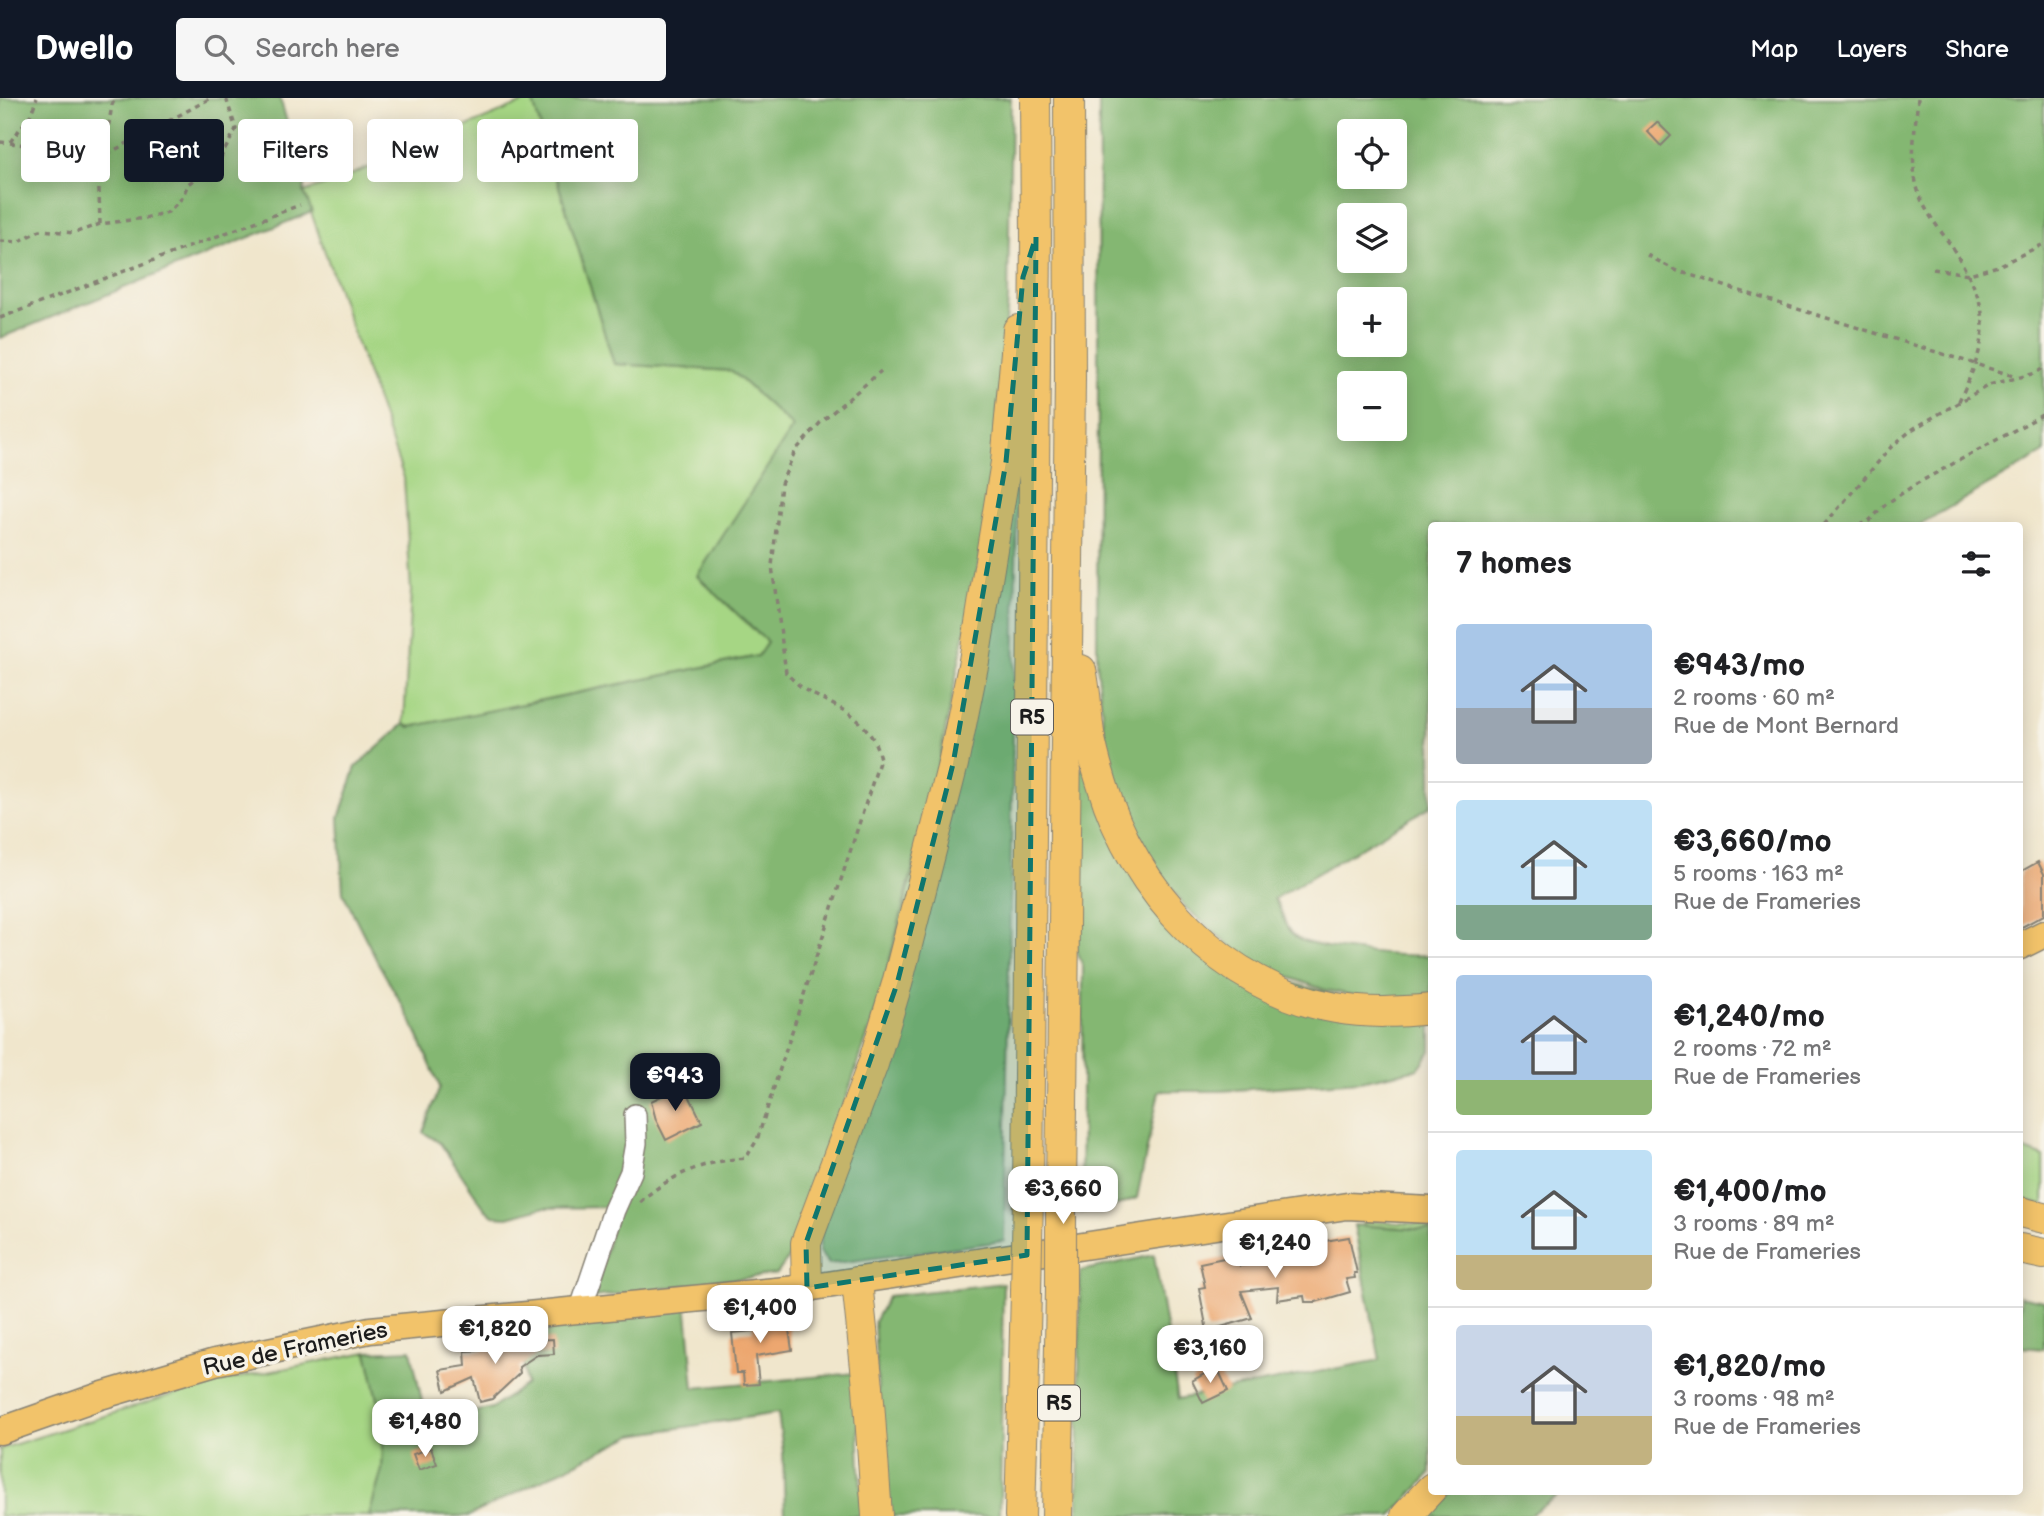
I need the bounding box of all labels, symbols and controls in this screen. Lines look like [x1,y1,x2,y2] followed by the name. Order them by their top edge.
[176,18,666,81] search box
[35,29,134,69] text: Dwello
[200,30,238,68] icon: search
[256,34,400,65] text: Search here
[1750,35,1798,64] text: Map
[1836,35,1907,64] text: Layers
[1945,35,2009,64] text: Share
[21,119,110,182] chip: Buy
[124,119,224,182] chip: Rent
[238,119,353,182] chip: Filters
[367,119,463,182] chip: New
[477,119,638,182] chip: Apartment
[1337,119,1407,441] map controls
[1337,119,1407,189] button: locate
[1337,203,1407,273] button: layers
[1337,287,1407,357] button: +
[1337,371,1407,441] button: −
[1957,545,1995,583] icon: filters
[1456,546,1572,582] text: 7 homes
[1673,648,1805,684] text: €943/mo
[1512,652,1596,736] icon: home
[1673,684,1835,712] text: 2 rooms · 60 m²
[1011,700,1053,734] road number: R5
[1673,712,1899,740] text: Rue de Mont Bernard
[1673,824,1832,860] text: €3,660/mo
[1512,828,1596,912] icon: home
[1673,860,1844,888] text: 5 rooms · 163 m²
[1673,888,1861,916] text: Rue de Frameries
[1673,999,1825,1035] text: €1,240/mo
[1512,1003,1596,1087] icon: home
[1673,1035,1832,1063] text: 2 rooms · 72 m²
[634,1054,716,1113] pin: €943
[646,1062,704,1090] text: €943
[1673,1063,1861,1091] text: Rue de Frameries
[1006,1166,1120,1226] pin: €3,660
[1673,1174,1827,1210] text: €1,400/mo
[1024,1175,1102,1203] text: €3,660
[1512,1178,1596,1262] icon: home
[1673,1210,1835,1238] text: 3 rooms · 89 m²
[1218,1220,1332,1280] pin: €1,240
[1239,1229,1311,1257] text: €1,240
[1673,1238,1861,1266] text: Rue de Frameries
[703,1286,817,1345] pin: €1,400
[723,1294,797,1322] text: €1,400
[438,1306,552,1366] pin: €1,820
[458,1315,532,1343] text: €1,820
[200,1316,390,1382] street label: Rue de Frameries
[1153,1326,1267,1385] pin: €3,160
[1173,1334,1247,1362] text: €3,160
[1673,1349,1826,1385] text: €1,820/mo
[1512,1353,1596,1437] icon: home
[1673,1385,1835,1413] text: 3 rooms · 98 m²
[1038,1386,1080,1420] road number: R5
[368,1400,482,1459] pin: €1,480
[388,1408,462,1436] text: €1,480
[1673,1413,1861,1441] text: Rue de Frameries

